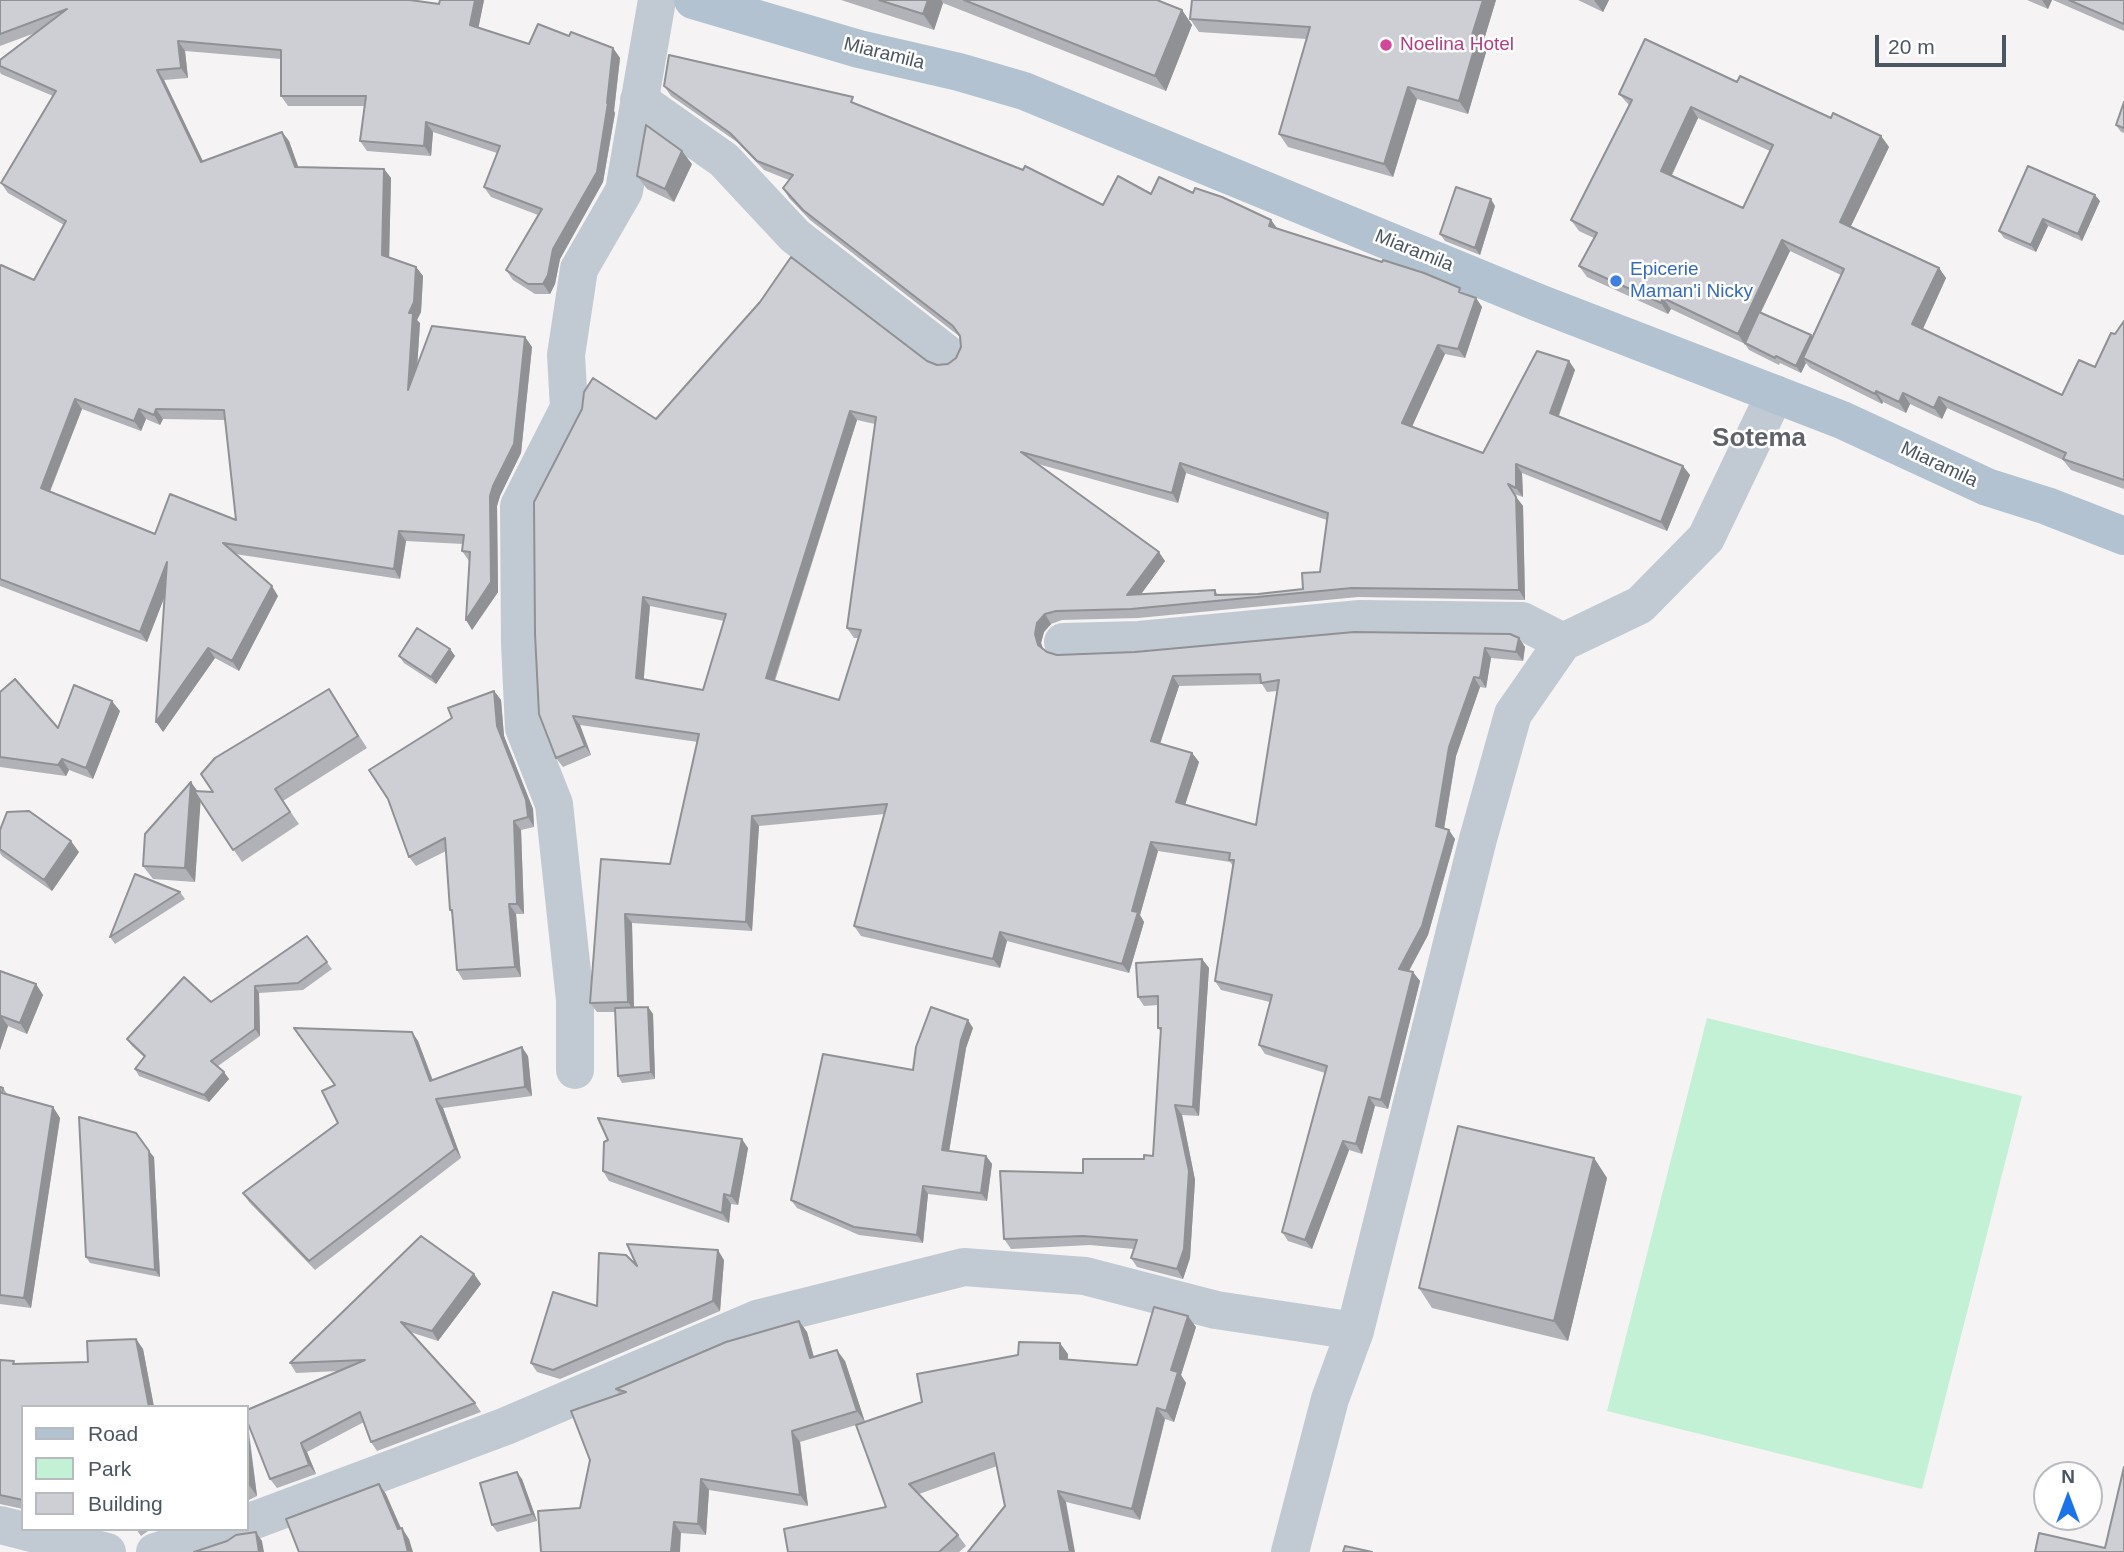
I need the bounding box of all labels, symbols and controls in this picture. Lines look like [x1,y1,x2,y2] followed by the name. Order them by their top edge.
[1879,21,2010,65] scale bar
[841,33,927,75] street label: Miaramila
[1400,34,1514,56] place label: Noelina Hotel
[1888,35,1935,58] text: 20 m
[1378,37,1394,53] marker: Noelina Hotel
[1372,225,1456,277] street label: Miaramila
[1630,259,1753,303] place label: Epicerie Maman'i Nicky
[1608,273,1624,289] marker: Epicerie Maman'i Nicky
[1712,423,1806,455] district label: Sotema
[1897,437,1981,493] street label: Miaramila
[21,1405,248,1531] legend
[88,1422,138,1445] text: Road
[88,1457,131,1480] text: Park
[2033,1461,2103,1531] north arrow
[2061,1466,2075,1487] text: N
[88,1492,163,1515] text: Building

